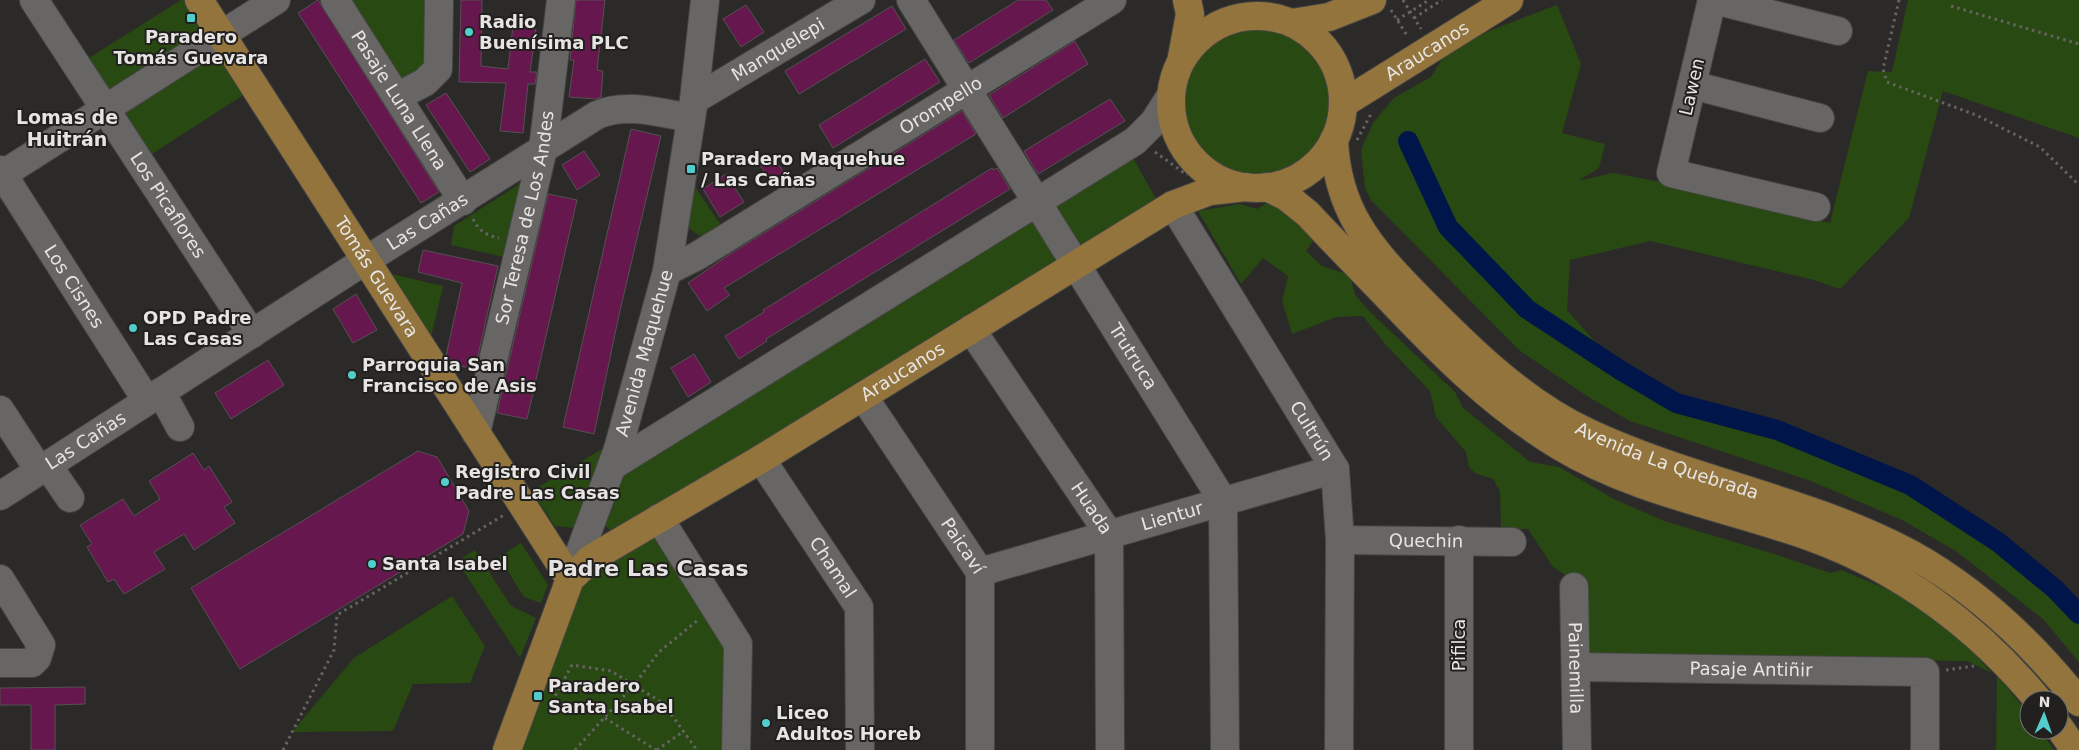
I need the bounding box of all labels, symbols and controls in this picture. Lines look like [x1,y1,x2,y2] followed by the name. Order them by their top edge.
[479,11,629,53] place label: Radio Buenísima PLC
[185,12,197,24] marker: Paradero Tomás Guevara
[728,13,828,85] street label: Manquelepi
[1381,17,1473,85] street label: Araucanos
[114,26,268,68] place label: Paradero Tomás Guevara
[347,26,452,174] street label: Pasaje Luna Llena
[463,26,475,38] marker: Radio Buenísima PLC
[1675,56,1708,118] street label: Lawen
[895,72,986,139] street label: Orompello
[16,106,118,150] district label: Lomas de Huitrán
[491,109,558,327] street label: Sor Teresa de Los Andes
[126,148,210,262] street label: Los Picaflores
[701,148,905,190] place label: Paradero Maquehue / Las Cañas
[685,163,697,175] marker: Paradero Maquehue / Las Cañas
[383,188,472,254] street label: Las Cañas
[330,212,423,341] street label: Tomás Guevara
[40,241,109,332] street label: Los Cisnes
[611,267,677,439] street label: Avenida Maquehue
[143,307,252,349] place label: OPD Padre Las Casas
[1104,318,1162,393] street label: Trutruca
[127,322,139,334] marker: OPD Padre Las Casas
[857,337,948,405] street label: Araucanos
[362,354,537,396] place label: Parroquia San Francisco de Asis
[346,369,358,381] marker: Parroquia San Francisco de Asis
[1286,397,1338,464] street label: Cultrún
[41,407,130,474] street label: Las Cañas
[1572,417,1762,503] street label: Avenida La Quebrada
[455,461,620,503] place label: Registro Civil Padre Las Casas
[439,476,451,488] marker: Registro Civil Padre Las Casas
[1067,478,1117,538] street label: Huada
[1139,497,1206,535] street label: Lientur
[937,514,990,578] street label: Paicaví
[1389,530,1463,551] street label: Quechin
[805,533,861,602] street label: Chamal
[382,553,508,574] place label: Santa Isabel
[547,556,749,581] district label: Padre Las Casas
[366,558,378,570] marker: Santa Isabel
[1448,619,1469,671] street label: Pifilca
[1565,622,1587,714] street label: Painemilla
[1689,658,1813,680] street label: Pasaje Antiñir
[548,675,674,717] place label: Paradero Santa Isabel
[532,690,544,702] marker: Paradero Santa Isabel
[2019,690,2069,740] north arrow
[2038,694,2051,710] text: N
[776,702,921,744] place label: Liceo Adultos Horeb
[760,717,772,729] marker: Liceo Adultos Horeb

